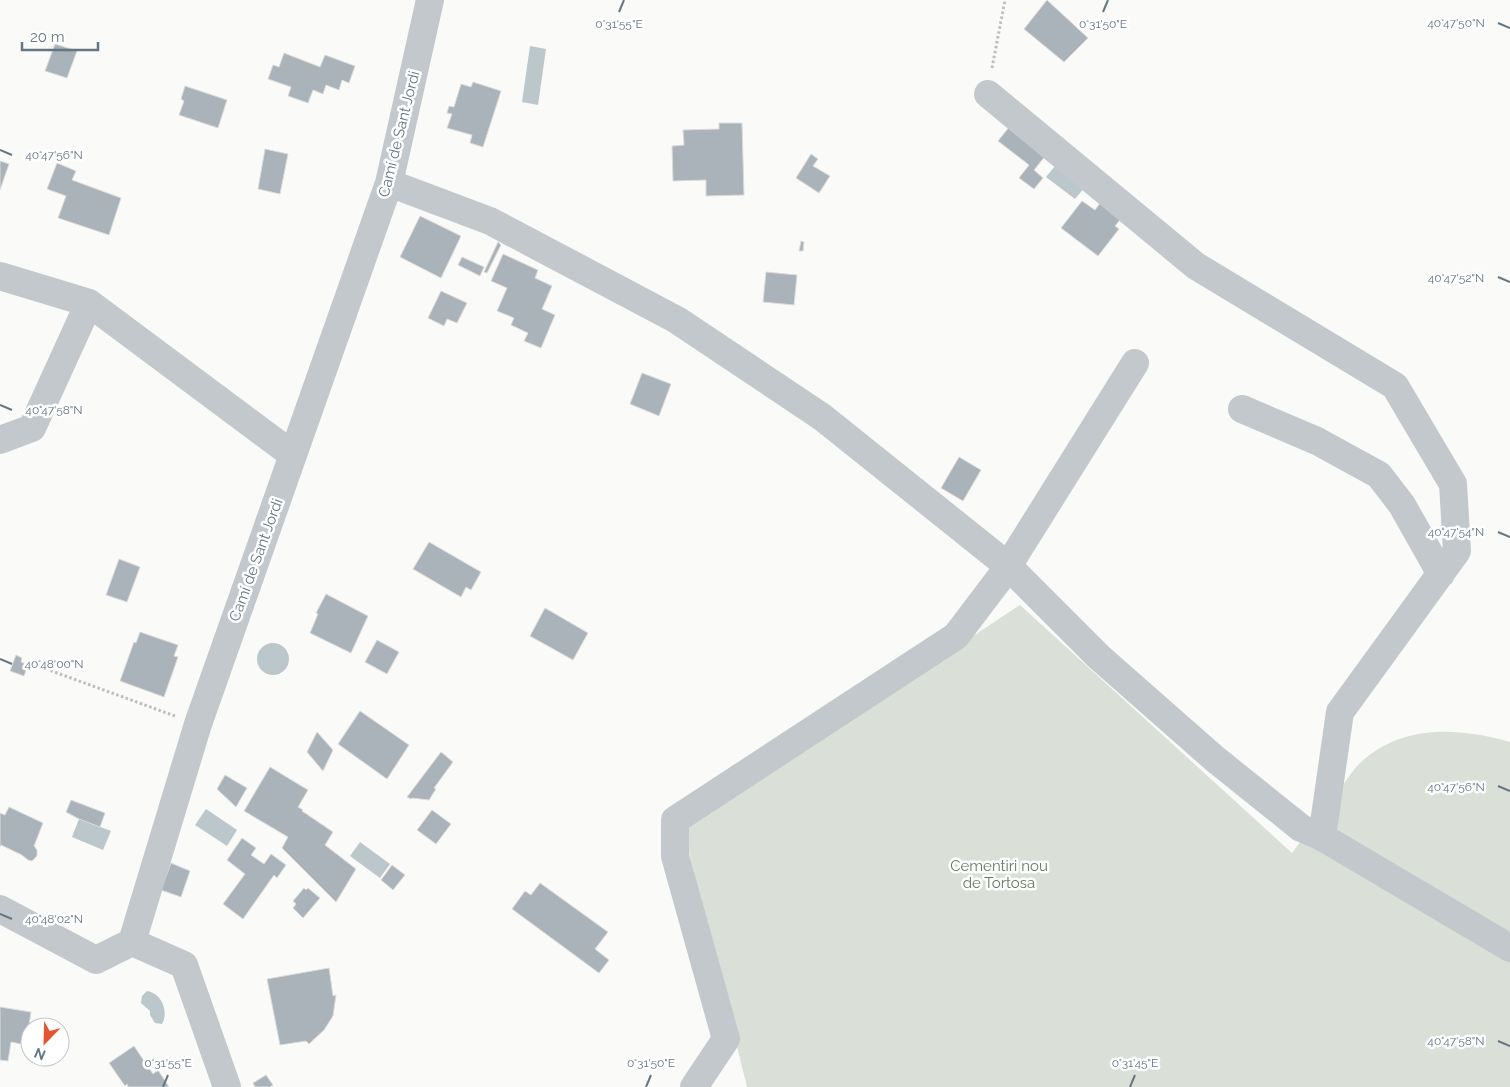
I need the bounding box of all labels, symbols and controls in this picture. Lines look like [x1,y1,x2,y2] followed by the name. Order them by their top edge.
[1427,16,1485,30] text: 40°47'50"N
[595,17,643,31] text: 0°31'55"E
[1079,17,1127,31] text: 0°31'50"E
[22,20,99,52] scale bar
[30,28,65,46] text: 20 m
[375,69,423,199] street label: Camí de Sant Jordi
[25,148,83,162] text: 40°47'56"N
[1428,271,1484,285] text: 40°47'52"N
[25,403,83,417] text: 40°47'58"N
[225,496,287,624] street label: Camí de Sant Jordi
[1428,525,1484,539] text: 40°47'54"N
[24,657,84,671] text: 40°48'00"N
[1427,780,1485,794] text: 40°47'56"N
[950,857,1048,892] park label: Cementiri nou de Tortosa
[25,912,83,926] text: 40°48'02"N
[20,1017,70,1067] north arrow
[1427,1034,1485,1048] text: 40°47'58"N
[32,1045,48,1063] text: N
[144,1056,192,1070] text: 0°31'55"E
[627,1056,675,1070] text: 0°31'50"E
[1112,1056,1158,1070] text: 0°31'45"E

